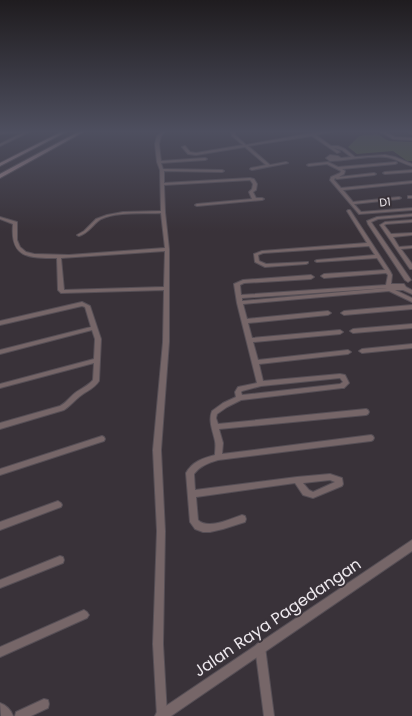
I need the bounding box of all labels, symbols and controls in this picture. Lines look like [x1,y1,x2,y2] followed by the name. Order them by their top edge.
[379,193,391,211] street label: D1
[189,553,366,682] street label: Jalan Raya Pagedangan

